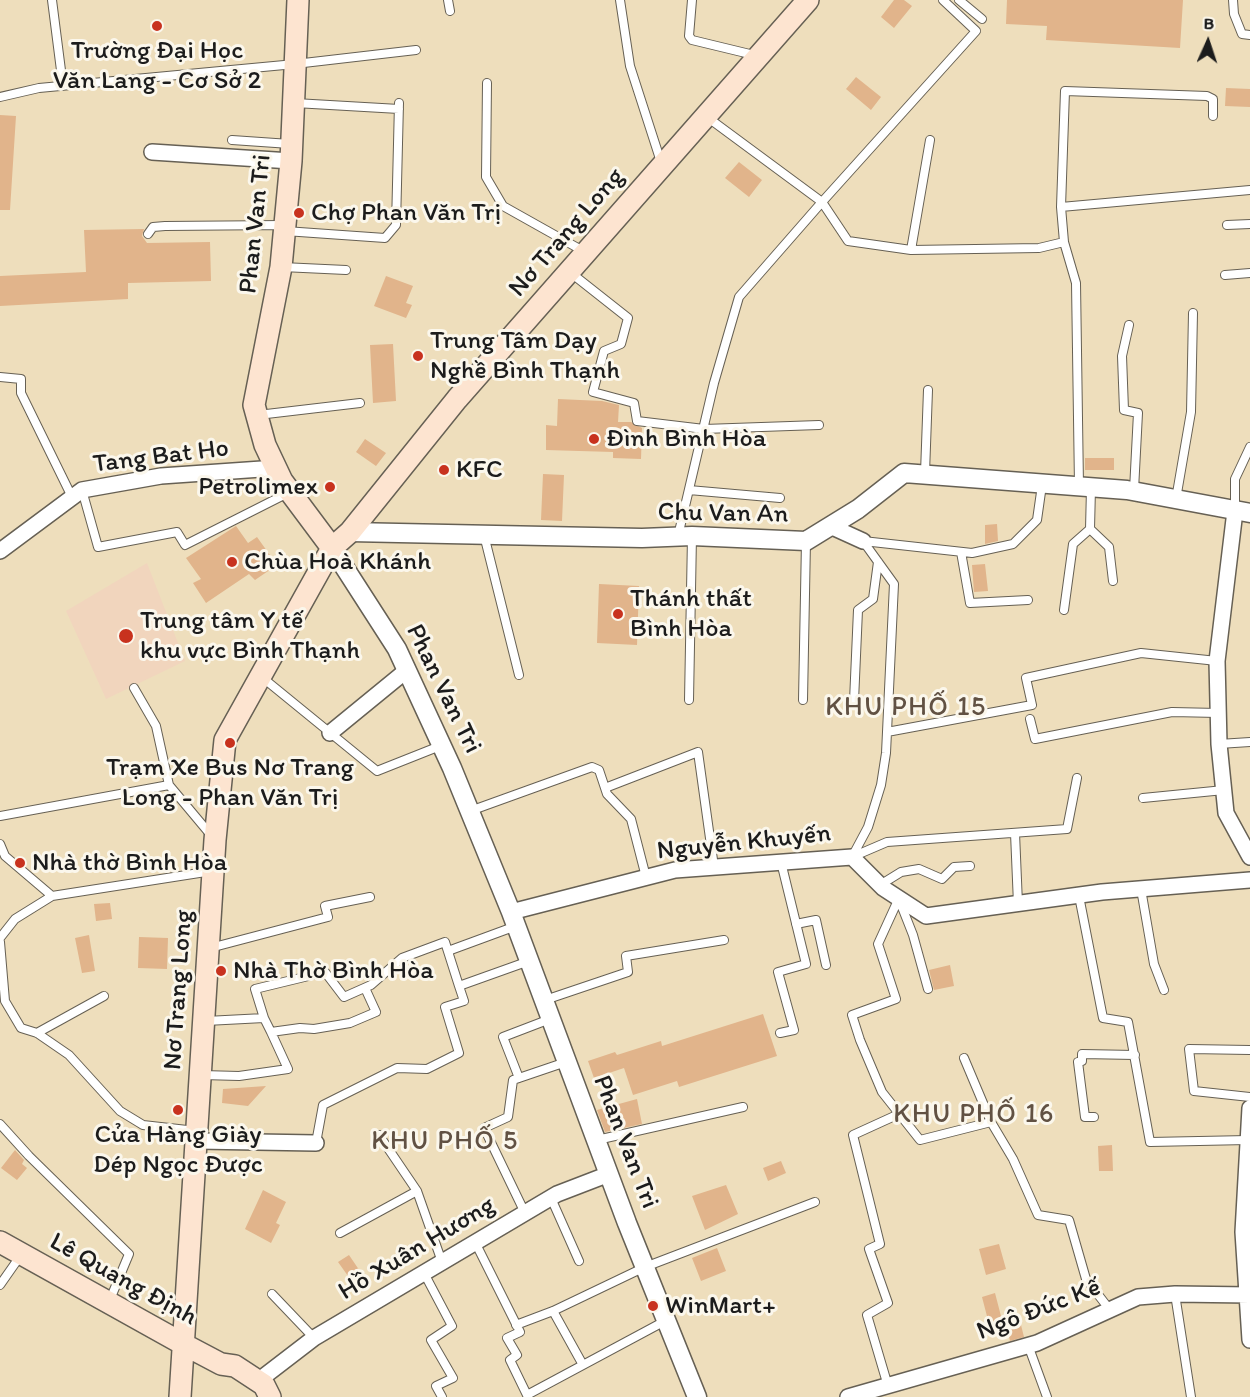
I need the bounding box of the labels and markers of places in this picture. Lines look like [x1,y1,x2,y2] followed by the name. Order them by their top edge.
[150,19,164,33] marker: Trường Đại Học Văn Lang - Cơ Sở 2
[53,35,261,96] place label: Trường Đại Học Văn Lang - Cơ Sở 2
[311,197,501,229] place label: Chợ Phan Văn Trị
[292,206,306,220] marker: Chợ Phan Văn Trị
[430,325,620,386] place label: Trung Tâm Dạy Nghề Bình Thạnh
[411,349,425,363] marker: Trung Tâm Dạy Nghề Bình Thạnh
[606,423,766,455] place label: Đình Bình Hòa
[587,432,601,446] marker: Đình Bình Hòa
[456,454,503,486] place label: KFC
[437,463,451,477] marker: KFC
[198,471,318,503] place label: Petrolimex
[323,480,337,494] marker: Petrolimex
[244,546,431,578] place label: Chùa Hoà Khánh
[225,555,239,569] marker: Chùa Hoà Khánh
[630,583,752,644] place label: Thánh thất Bình Hòa
[140,605,360,666] place label: Trung tâm Y tế khu vực Bình Thạnh
[611,607,625,621] marker: Thánh thất Bình Hòa
[117,627,135,645] marker: Trung tâm Y tế khu vực Bình Thạnh
[223,736,237,750] marker: Trạm Xe Bus Nơ Trang Long - Phan Văn Trị
[106,752,354,814] place label: Trạm Xe Bus Nơ Trang Long - Phan Văn Trị
[32,847,227,879] place label: Nhà thờ Bình Hòa
[13,856,27,870] marker: Nhà thờ Bình Hòa
[233,955,434,987] place label: Nhà Thờ Bình Hòa
[214,964,228,978] marker: Nhà Thờ Bình Hòa
[171,1103,185,1117] marker: Cửa Hàng Giày Dép Ngọc Được
[93,1119,263,1180] place label: Cửa Hàng Giày Dép Ngọc Được
[665,1290,776,1322] place label: WinMart+
[646,1299,660,1313] marker: WinMart+

